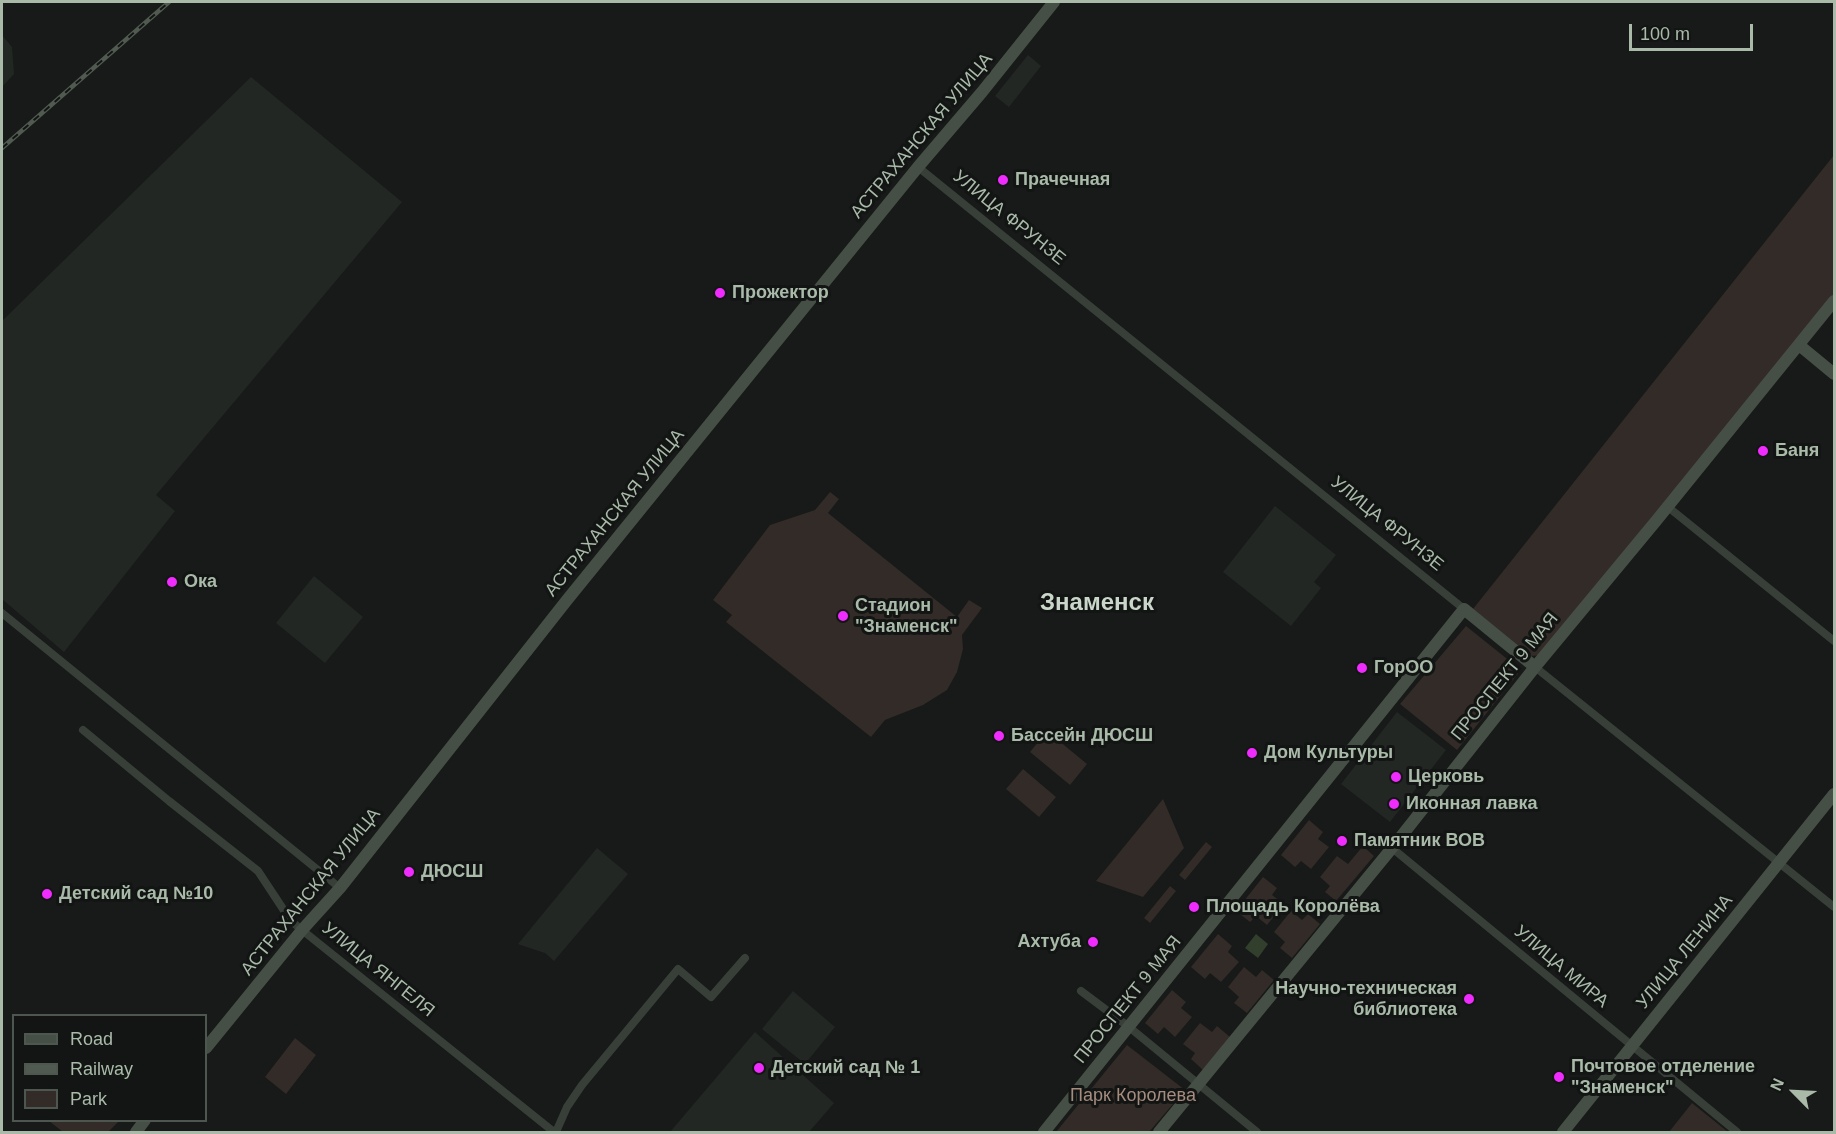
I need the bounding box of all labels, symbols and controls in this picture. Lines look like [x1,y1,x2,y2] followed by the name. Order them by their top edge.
[1632,12,1756,50] scale bar
[1640,24,1690,44] text: 100 m
[846,49,998,223] street label: АСТРАХАНСКАЯ УЛИЦА
[948,166,1070,270] street label: УЛИЦА ФРУНЗЕ
[1015,169,1110,191] place label: Прачечная
[996,173,1010,187] marker: Прачечная
[732,282,829,304] place label: Прожектор
[713,286,727,300] marker: Прожектор
[541,425,689,601] street label: АСТРАХАНСКАЯ УЛИЦА
[1775,440,1819,462] place label: Баня
[1756,444,1770,458] marker: Баня
[1326,472,1448,576] street label: УЛИЦА ФРУНЗЕ
[184,571,217,593] place label: Ока
[165,575,179,589] marker: Ока
[1040,589,1154,617] district label: Знаменск
[855,595,957,638] place label: Стадион "Знаменск"
[836,609,850,623] marker: Стадион "Знаменск"
[1447,609,1563,745] street label: ПРОСПЕКТ 9 МАЯ
[1374,657,1433,679] place label: ГорОО
[1355,661,1369,675] marker: ГорОО
[1011,725,1153,747] place label: Бассейн ДЮСШ
[992,729,1006,743] marker: Бассейн ДЮСШ
[1264,742,1393,764] place label: Дом Культуры
[1245,746,1259,760] marker: Дом Культуры
[1408,766,1484,788] place label: Церковь
[1389,770,1403,784] marker: Церковь
[1406,793,1537,815] place label: Иконная лавка
[1387,797,1401,811] marker: Иконная лавка
[237,804,385,980] street label: АСТРАХАНСКАЯ УЛИЦА
[1354,830,1485,852] place label: Памятник ВОВ
[1335,834,1349,848] marker: Памятник ВОВ
[421,861,483,883] place label: ДЮСШ
[402,865,416,879] marker: ДЮСШ
[59,883,213,905] place label: Детский сад №10
[40,887,54,901] marker: Детский сад №10
[1632,891,1738,1013] street label: УЛИЦА ЛЕНИНА
[1206,896,1380,918] place label: Площадь Королёва
[1187,900,1201,914] marker: Площадь Королёва
[317,918,439,1022] street label: УЛИЦА ЯНГЕЛЯ
[1509,921,1613,1013] street label: УЛИЦА МИРА
[1018,931,1081,953] place label: Ахтуба
[1070,932,1186,1068] street label: ПРОСПЕКТ 9 МАЯ
[1086,935,1100,949] marker: Ахтуба
[1275,978,1457,1020] place label: Научно-техническая библиотека
[1462,992,1476,1006] marker: Научно-техническая библиотека
[12,1014,207,1122] legend
[70,1029,113,1049] text: Road
[1571,1056,1755,1098] place label: Почтовое отделение "Знаменск"
[771,1057,920,1079] place label: Детский сад № 1
[70,1059,133,1079] text: Railway
[752,1061,766,1075] marker: Детский сад № 1
[1764,1062,1824,1122] north arrow
[1552,1070,1566,1084] marker: Почтовое отделение "Знаменск"
[1767,1076,1787,1093] text: N
[1070,1085,1196,1107] park label: Парк Королева
[70,1089,107,1109] text: Park

